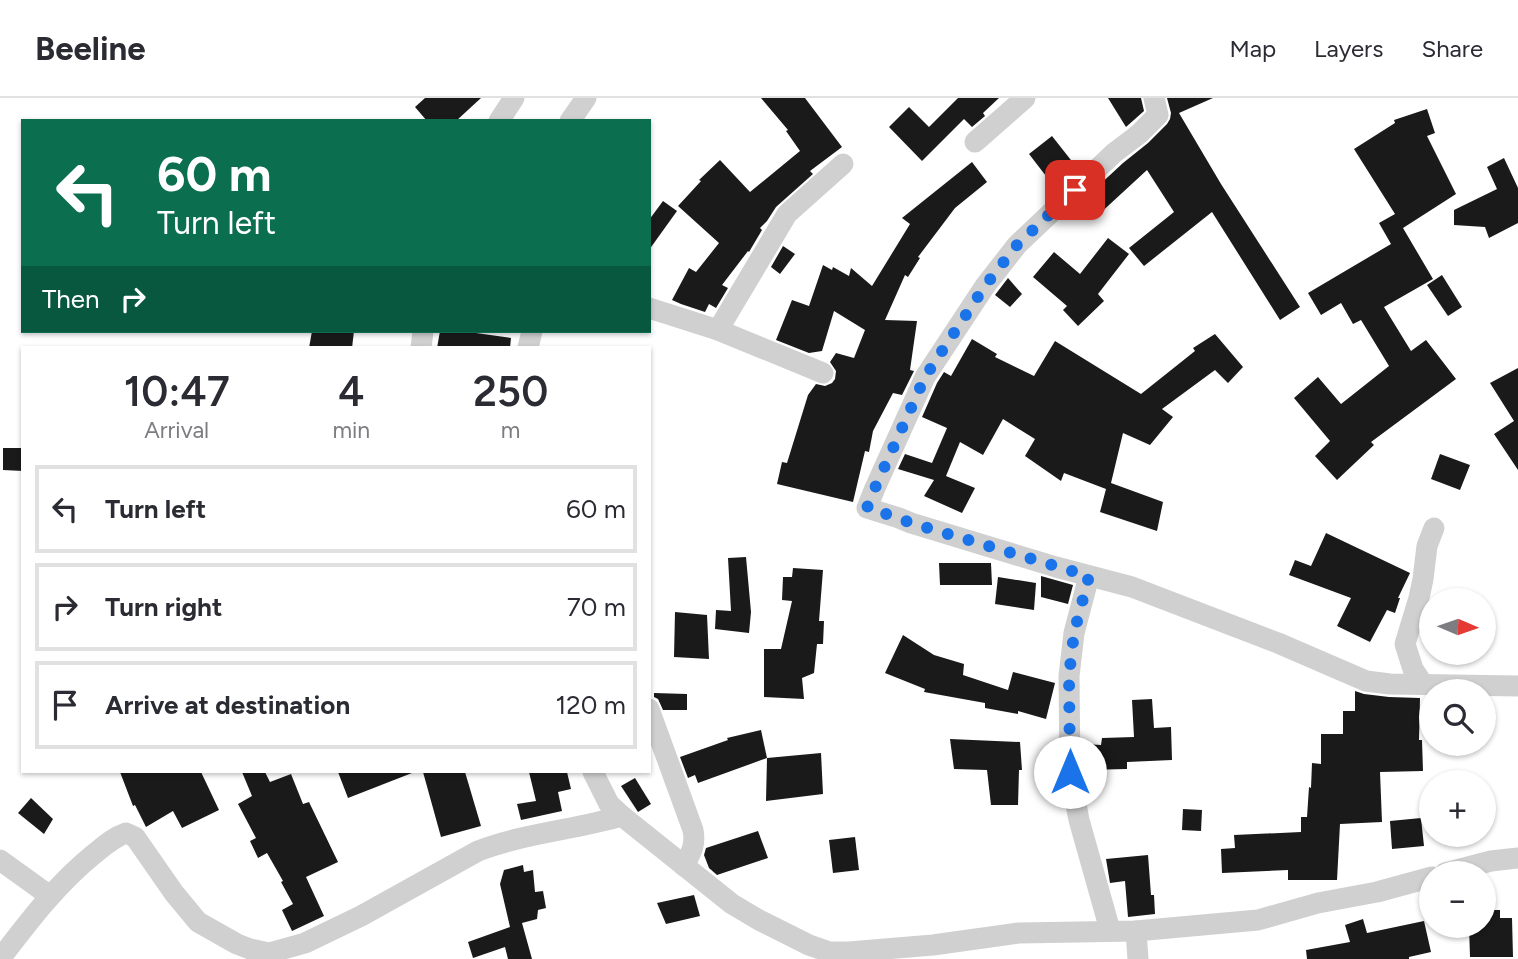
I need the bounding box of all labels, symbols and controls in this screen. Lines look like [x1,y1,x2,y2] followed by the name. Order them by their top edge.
[35,29,146,68] text: Beeline
[1229,34,1276,63] text: Map
[1314,34,1383,63] text: Layers
[1421,34,1483,63] text: Share
[157,144,272,203] text: 60 m
[42,147,133,238] icon: left
[1045,160,1105,220] pin
[1056,171,1094,209] icon: arrive
[157,204,276,242] text: Turn left
[114,280,152,318] icon: right
[42,283,100,315] text: Then
[124,366,230,417] text: 10:47
[338,366,364,417] text: 4
[473,366,548,417] text: 250
[144,416,209,444] text: Arrival
[332,416,370,444] text: min
[501,416,520,444] text: m
[46,490,84,528] icon: left
[105,493,206,525] text: Turn left
[566,493,626,525] text: 60 m
[46,588,84,626] icon: right
[1419,588,1496,665] north arrow
[1419,588,1496,938] map controls
[105,591,222,623] text: Turn right
[567,591,626,623] text: 70 m
[1419,679,1496,756] button: search
[46,686,84,724] icon: arrive
[105,689,350,721] text: Arrive at destination
[556,689,626,721] text: 120 m
[1033,735,1107,809] position arrow
[1419,770,1496,847] button: +
[1419,861,1496,938] button: −

